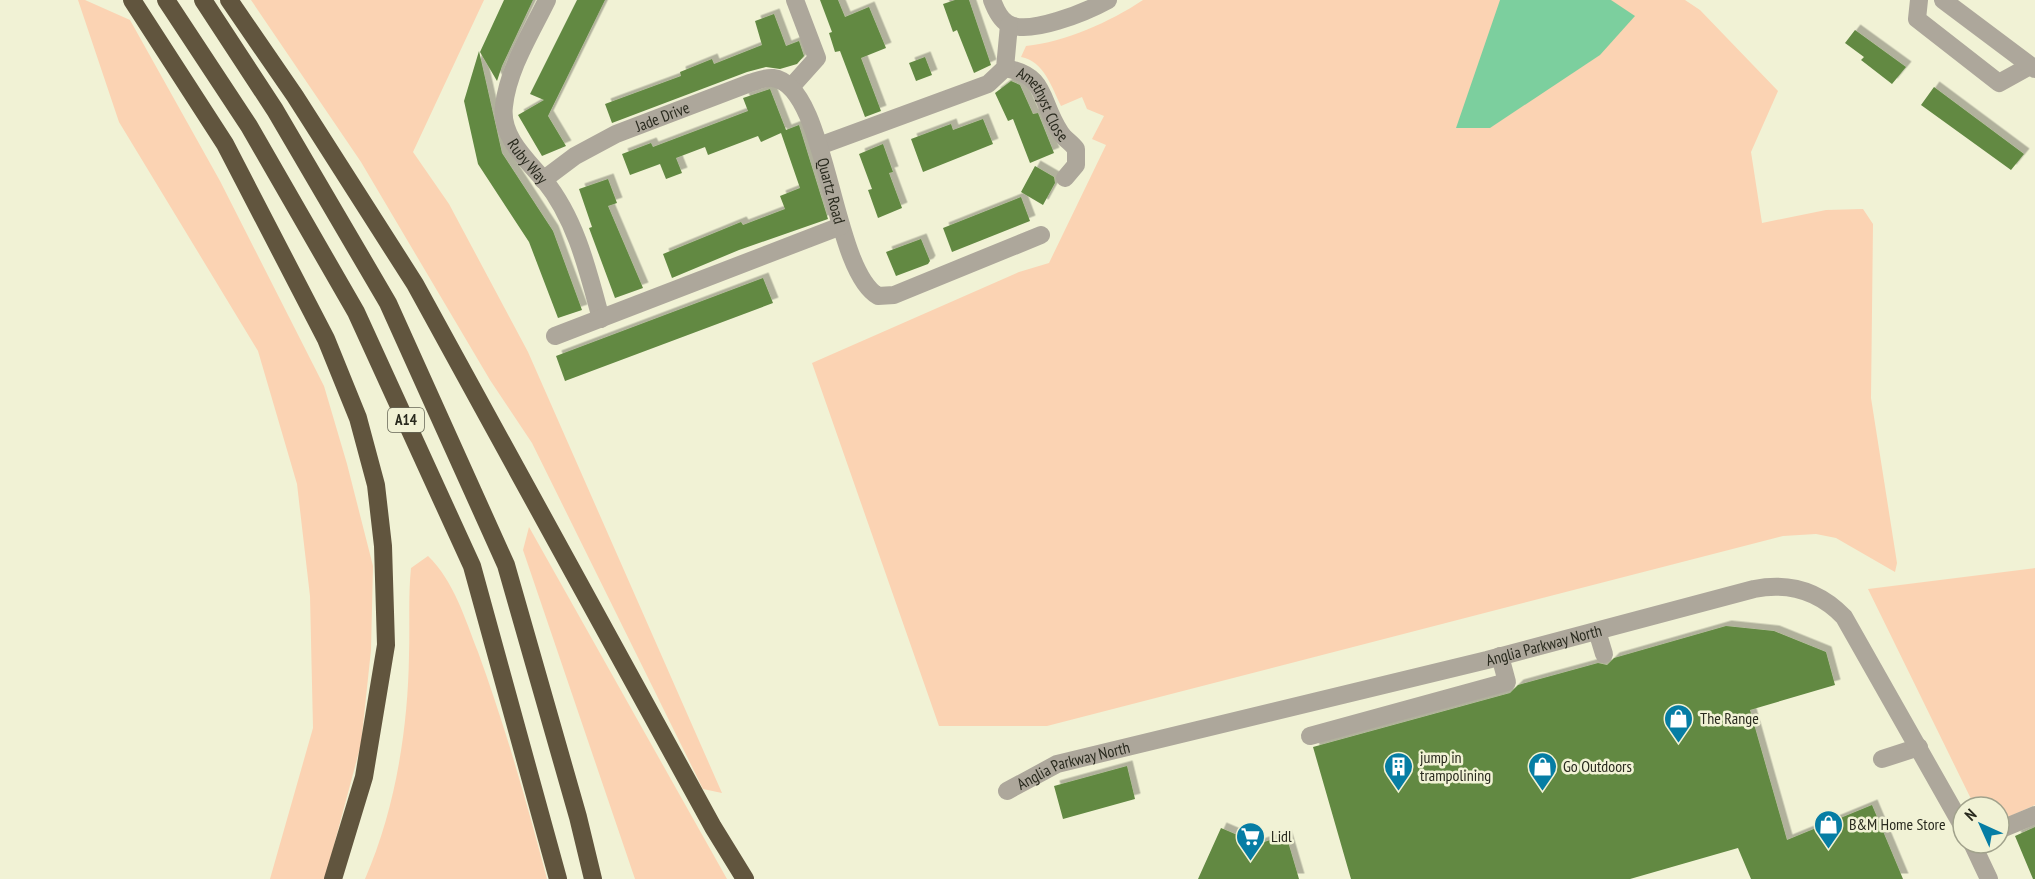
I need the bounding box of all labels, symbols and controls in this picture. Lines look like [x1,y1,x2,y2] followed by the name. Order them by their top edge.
[1014,62,1073,146] street label: Amethyst Close
[631,97,692,136] street label: Jade Drive
[503,135,553,188] street label: Ruby Way
[813,155,850,226] street label: Quartz Road
[388,408,424,432] road number: A14
[1484,620,1604,670] street label: Anglia Parkway North
[1663,702,1695,744] shop icon: The Range
[1700,708,1759,728] place label: The Range
[1013,737,1132,794] street label: Anglia Parkway North
[1420,747,1491,785] place label: jump in trampolining
[1383,750,1415,792] building icon: jump in trampolining
[1526,750,1558,792] shop icon: Go Outdoors
[1563,756,1632,776] place label: Go Outdoors
[1951,795,2011,855] north arrow
[1960,804,1981,825] text: N
[1812,808,1844,850] shop icon: B&M Home Store
[1849,814,1946,834] place label: B&M Home Store
[1234,820,1266,862] supermarket icon: Lidl
[1271,826,1292,846] place label: Lidl

